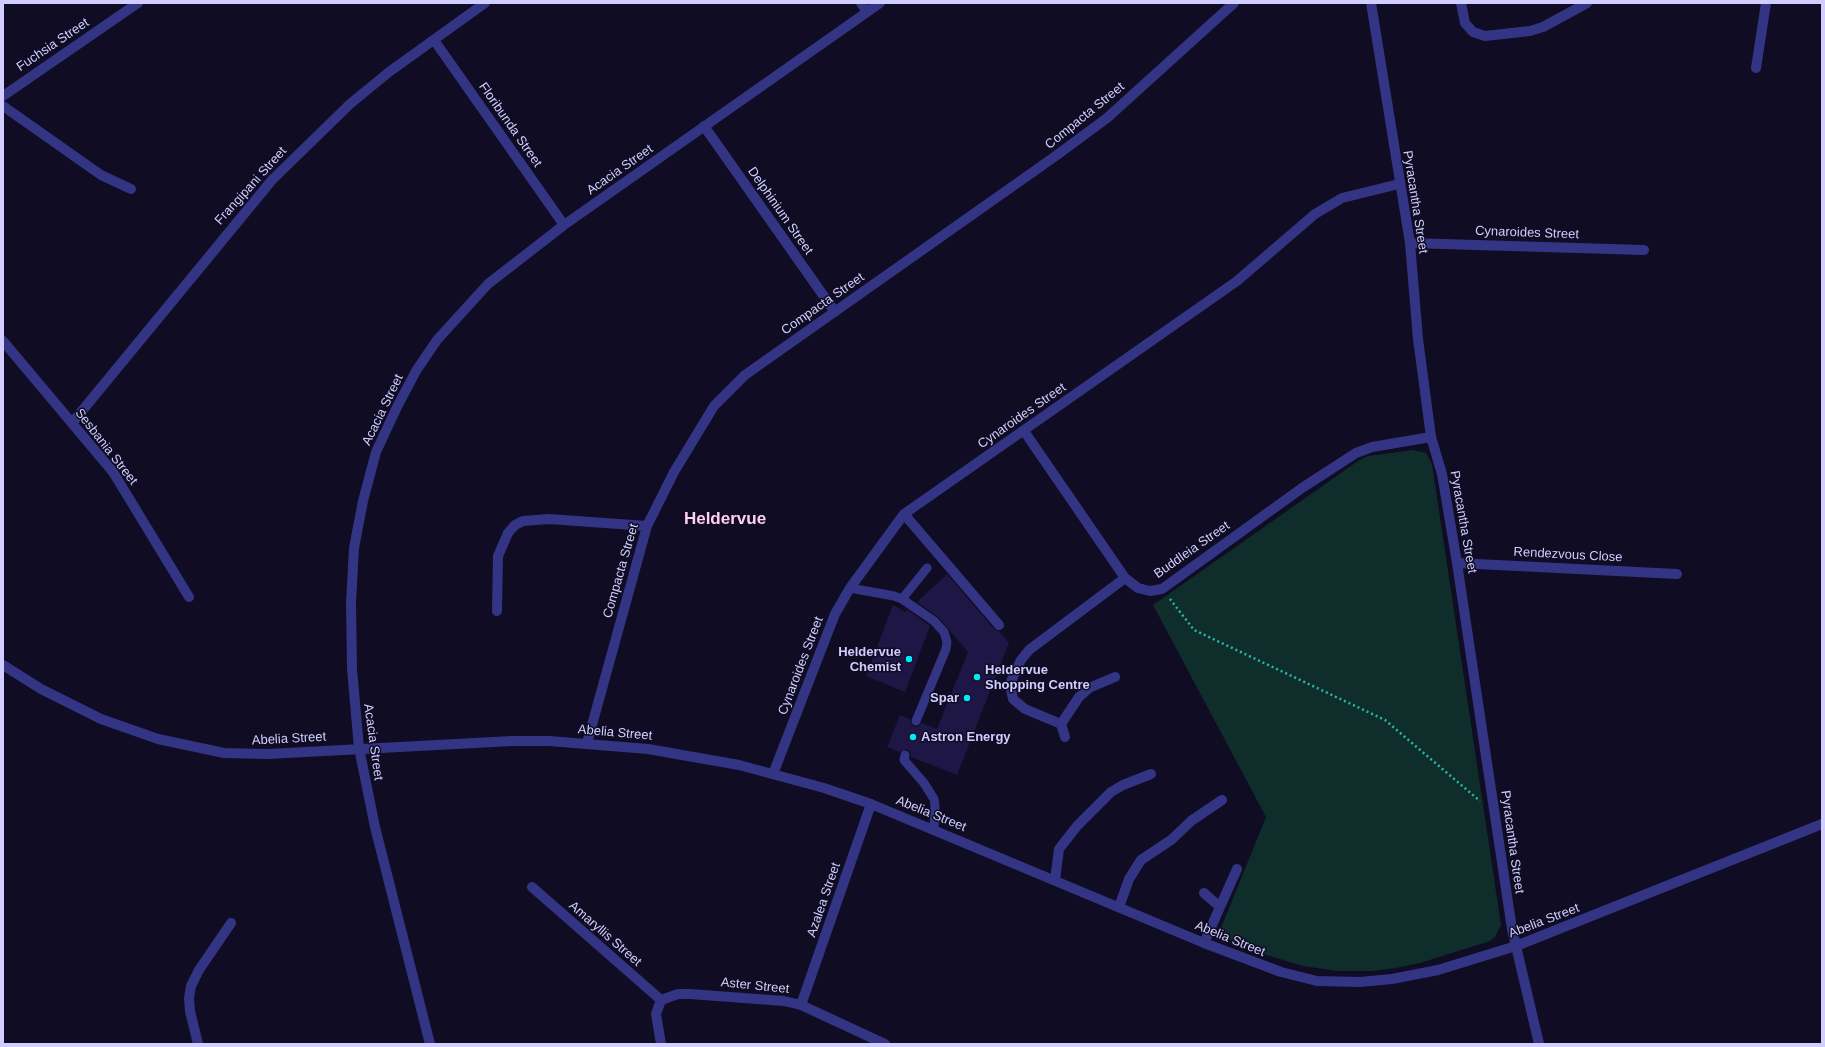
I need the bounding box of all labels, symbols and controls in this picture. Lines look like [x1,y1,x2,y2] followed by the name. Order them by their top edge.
[14,15,92,75] street label: Fuchsia Street
[1042,79,1128,153] street label: Compacta Street
[475,80,545,170] street label: Floribunda Street
[584,141,656,199] street label: Acacia Street
[212,144,290,228] street label: Frangipani Street
[1399,149,1431,255] street label: Pyracantha Street
[744,164,816,258] street label: Delphinium Street
[1475,223,1579,243] street label: Cynaroides Street
[779,270,867,338] street label: Compacta Street
[359,372,407,448] street label: Acacia Street
[975,380,1069,452] street label: Cynaroides Street
[71,406,141,488] street label: Sesbania Street
[1446,469,1480,575] street label: Pyracantha Street
[684,509,766,529] district label: Heldervue
[1151,518,1233,582] street label: Buddleia Street
[600,522,642,620] street label: Compacta Street
[1513,544,1623,566] street label: Rendezvous Close
[775,615,827,717] street label: Cynaroides Street
[838,644,901,675] place label: Heldervue Chemist
[904,654,914,664] marker: Heldervue Chemist
[985,662,1090,693] place label: Heldervue Shopping Centre
[972,672,982,682] marker: Heldervue Shopping Centre
[930,690,959,706] place label: Spar
[962,693,972,703] marker: Spar
[360,703,386,781] street label: Acacia Street
[577,722,653,744] street label: Abelia Street
[251,729,327,749] street label: Abelia Street
[921,729,1011,745] place label: Astron Energy
[908,732,918,742] marker: Astron Energy
[1497,789,1527,895] street label: Pyracantha Street
[894,793,968,835] street label: Abelia Street
[804,861,844,939] street label: Azalea Street
[566,898,644,970] street label: Amaryllis Street
[1506,900,1582,942] street label: Abelia Street
[1193,918,1267,960] street label: Abelia Street
[720,975,790,997] street label: Aster Street

